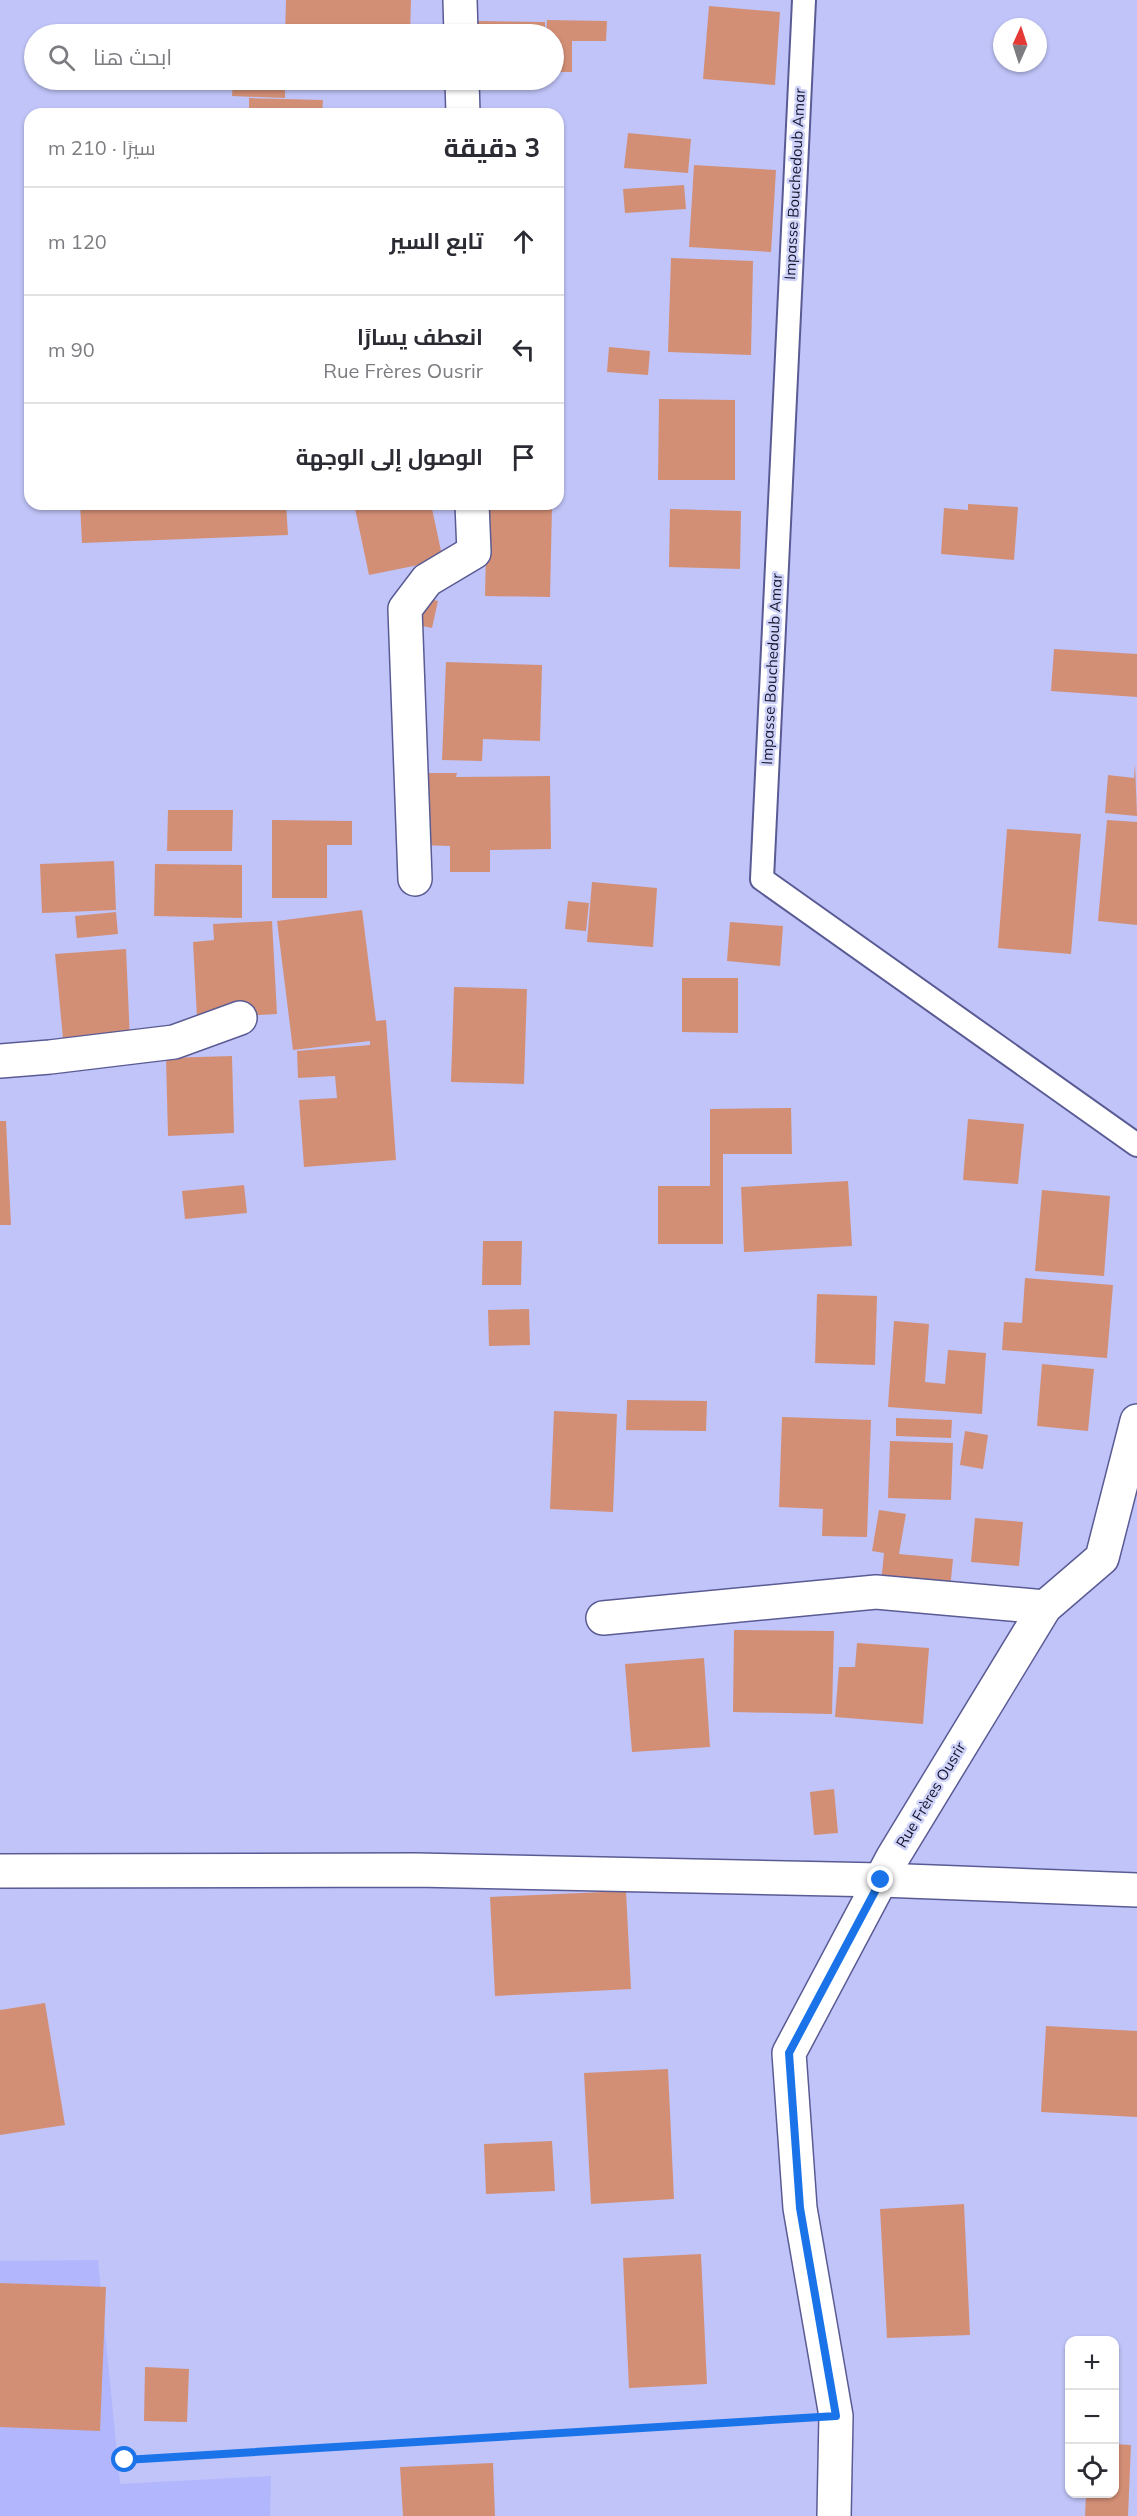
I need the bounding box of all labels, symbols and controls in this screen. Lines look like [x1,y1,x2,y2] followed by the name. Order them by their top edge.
[993,18,1047,72] north arrow
[24,24,564,90] search box
[45,41,78,74] icon: search
[93,43,172,71] text: ابحث هنا
[780,87,809,280] street label: Impasse Bouchedoub Amar
[444,131,540,164] text: 3 دقيقة
[48,135,156,160] text: سيرًا · 210 m
[507,225,540,258] icon: ahead
[389,227,483,255] text: تابع السير
[48,229,107,254] text: 120 m
[357,323,483,351] text: انعطف يسارًا
[507,333,540,366] icon: left
[48,337,95,362] text: 90 m
[323,358,483,383] text: Rue Frères Ousrir
[507,441,540,474] icon: arrive
[296,443,483,471] text: الوصول إلى الوجهة
[757,572,786,765] street label: Impasse Bouchedoub Amar
[892,1738,970,1851] street label: Rue Frères Ousrir
[867,1866,893,1892] route end
[1065,2336,1119,2498] map controls
[1065,2336,1119,2390] button: +
[1065,2390,1119,2444] button: −
[1065,2444,1119,2498] button: locate
[111,2446,137,2472] route start

